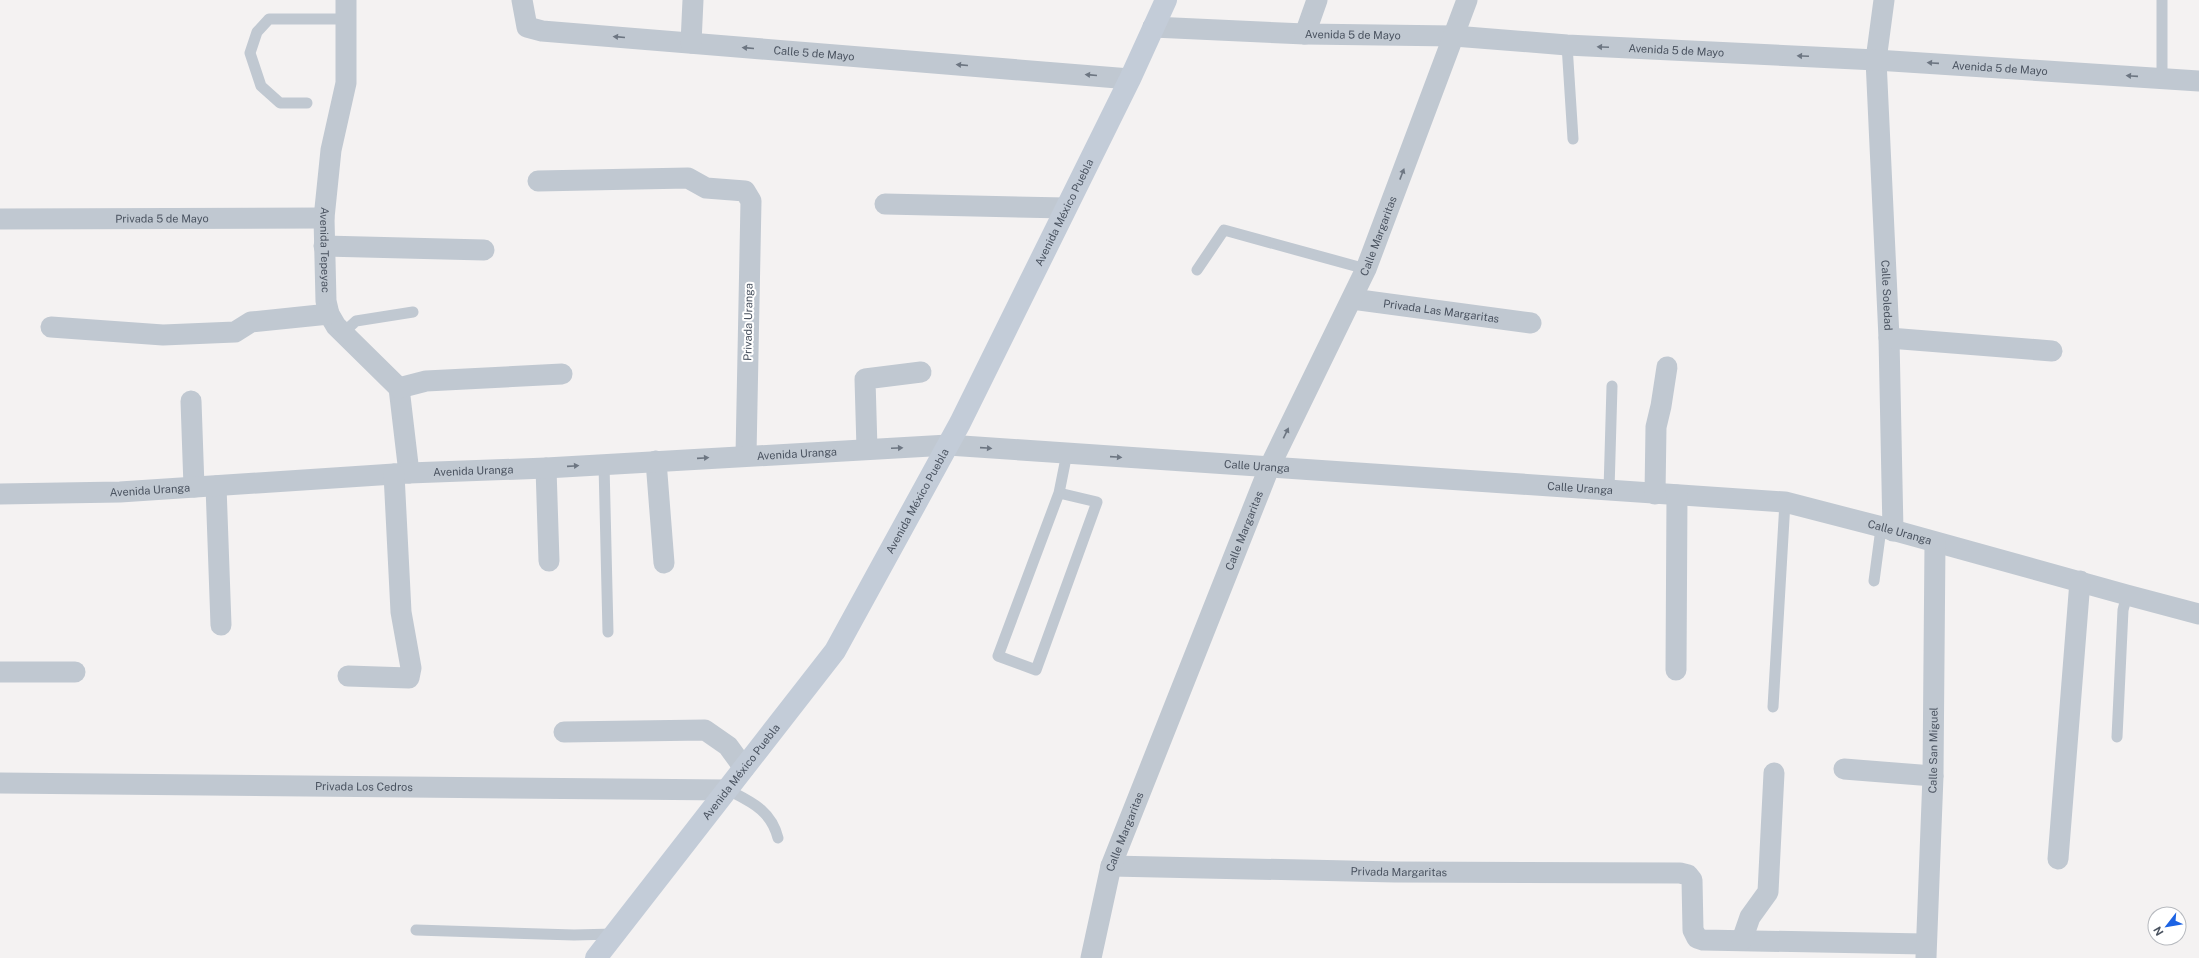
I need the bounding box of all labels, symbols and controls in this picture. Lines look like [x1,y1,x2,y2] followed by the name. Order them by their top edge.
[1305,28,1401,41] street label: Avenida 5 de Mayo
[613,34,625,41] one-way arrow
[1628,42,1725,59] street label: Avenida 5 de Mayo
[1597,43,1609,50] one-way arrow
[742,44,754,51] one-way arrow
[773,44,855,63] street label: Calle 5 de Mayo
[1797,53,1809,60] one-way arrow
[1952,59,2048,77] street label: Avenida 5 de Mayo
[1927,60,1939,67] one-way arrow
[956,62,968,68] one-way arrow
[1085,72,1097,79] one-way arrow
[2125,73,2138,79] one-way arrow
[1033,157,1096,268] street label: Avenida México Puebla
[1400,167,1406,179] one-way arrow
[1358,194,1399,278] street label: Calle Margaritas
[318,207,332,293] street label: Avenida Tepeyac
[115,212,209,225] street label: Privada 5 de Mayo
[1879,260,1895,331] street label: Calle Soledad
[741,283,755,361] street label: Privada Uranga
[1382,297,1500,325] street label: Privada Las Margaritas
[1283,427,1289,438] one-way arrow
[891,444,903,451] one-way arrow
[980,444,992,451] one-way arrow
[756,445,837,462] street label: Avenida Uranga
[884,446,951,556] street label: Avenida México Puebla
[1110,453,1122,460] one-way arrow
[697,454,709,461] one-way arrow
[1224,458,1290,474] street label: Calle Uranga
[433,463,514,478] street label: Avenida Uranga
[567,463,580,469] one-way arrow
[1547,480,1613,496] street label: Calle Uranga
[110,481,190,498] street label: Avenida Uranga
[1223,489,1265,572] street label: Calle Margaritas
[1867,518,1933,547] street label: Calle Uranga
[1926,707,1940,794] street label: Calle San Miguel
[700,722,782,822] street label: Avenida México Puebla
[315,780,413,793] street label: Privada Los Cedros
[1104,790,1146,872] street label: Calle Margaritas
[1351,865,1448,878] street label: Privada Margaritas
[2147,906,2187,946] north arrow
[2151,924,2166,938] text: N

